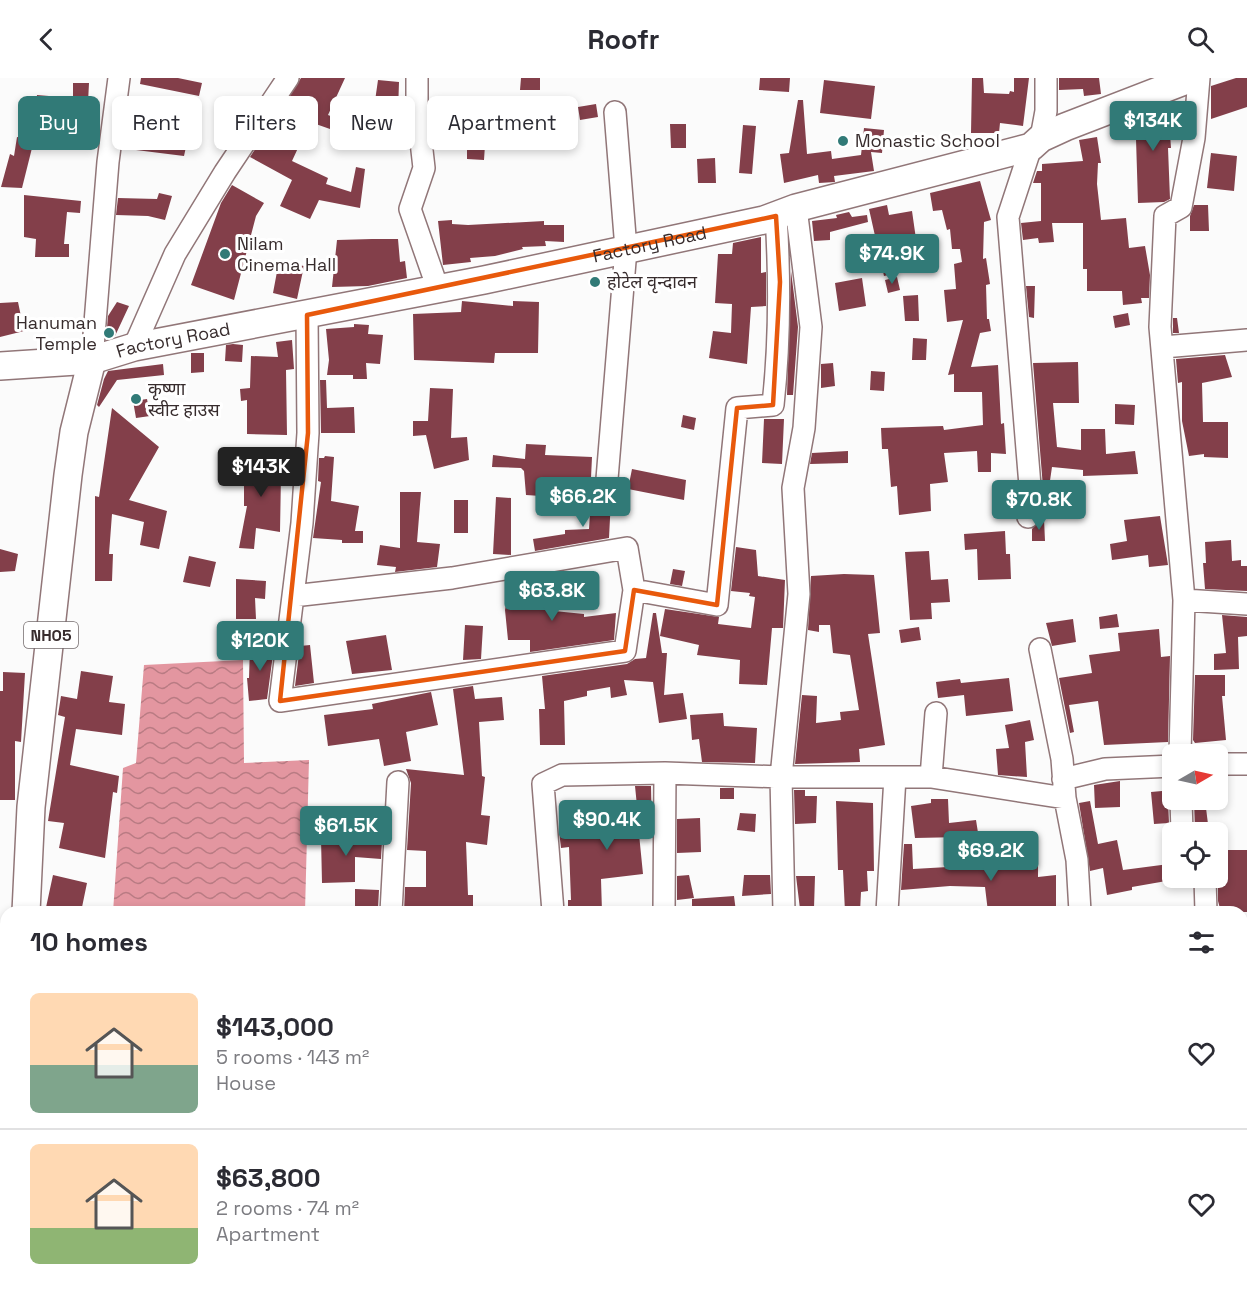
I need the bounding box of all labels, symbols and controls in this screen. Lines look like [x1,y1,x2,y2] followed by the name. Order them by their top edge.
[587,22,660,57] text: Roofr
[30,23,63,56] icon: back
[1184,23,1217,56] icon: search
[18,96,100,150] chip: Buy
[112,96,202,150] chip: Rent
[214,96,318,150] chip: Filters
[330,96,415,150] chip: New
[427,96,578,150] chip: Apartment
[1111,101,1195,152] pin: $134K
[1124,107,1182,133] text: $134K
[855,129,1000,152] place label: Monastic School
[836,134,850,148] marker: Monastic School
[591,221,709,267] street label: Factory Road
[237,232,336,276] place label: Nilam Cinema Hall
[843,234,941,285] pin: $74.9K
[859,240,925,266] text: $74.9K
[218,247,232,261] marker: Nilam Cinema Hall
[607,270,698,294] place label: होटेल वृन्दावन
[588,275,602,289] marker: होटेल वृन्दावन
[16,311,97,355] place label: Hanuman Temple
[113,317,232,363] street label: Factory Road
[102,326,116,340] marker: Hanuman Temple
[148,377,220,421] place label: कृष्णा स्वीट हाउस
[129,392,143,406] marker: कृष्णा स्वीट हाउस
[219,447,303,498] pin: $143K
[232,453,290,479] text: $143K
[534,477,632,528] pin: $66.2K
[990,480,1088,531] pin: $70.8K
[549,483,617,509] text: $66.2K
[1006,486,1072,512] text: $70.8K
[503,571,601,622] pin: $63.8K
[518,577,586,603] text: $63.8K
[218,621,302,672] pin: $120K
[24,622,78,648] road number: NH05
[231,627,289,653] text: $120K
[1162,744,1228,810] north arrow
[1162,744,1228,888] map controls
[558,800,656,851] pin: $90.4K
[297,806,395,857] pin: $61.5K
[573,806,641,832] text: $90.4K
[314,812,378,838] text: $61.5K
[1162,822,1228,888] button: locate
[942,831,1040,882] pin: $69.2K
[958,837,1025,863] text: $69.2K
[30,925,148,959] text: 10 homes
[1185,926,1218,959] icon: filters
[216,1010,334,1044] text: $143,000
[78,1017,150,1089] icon: home
[1185,1037,1218,1070] icon: heart
[216,1044,369,1070] text: 5 rooms · 143 m²
[216,1070,276,1096] text: House
[216,1161,321,1195] text: $63,800
[78,1168,150,1240] icon: home
[1185,1188,1218,1221] icon: heart
[216,1195,359,1221] text: 2 rooms · 74 m²
[216,1221,320,1247] text: Apartment

